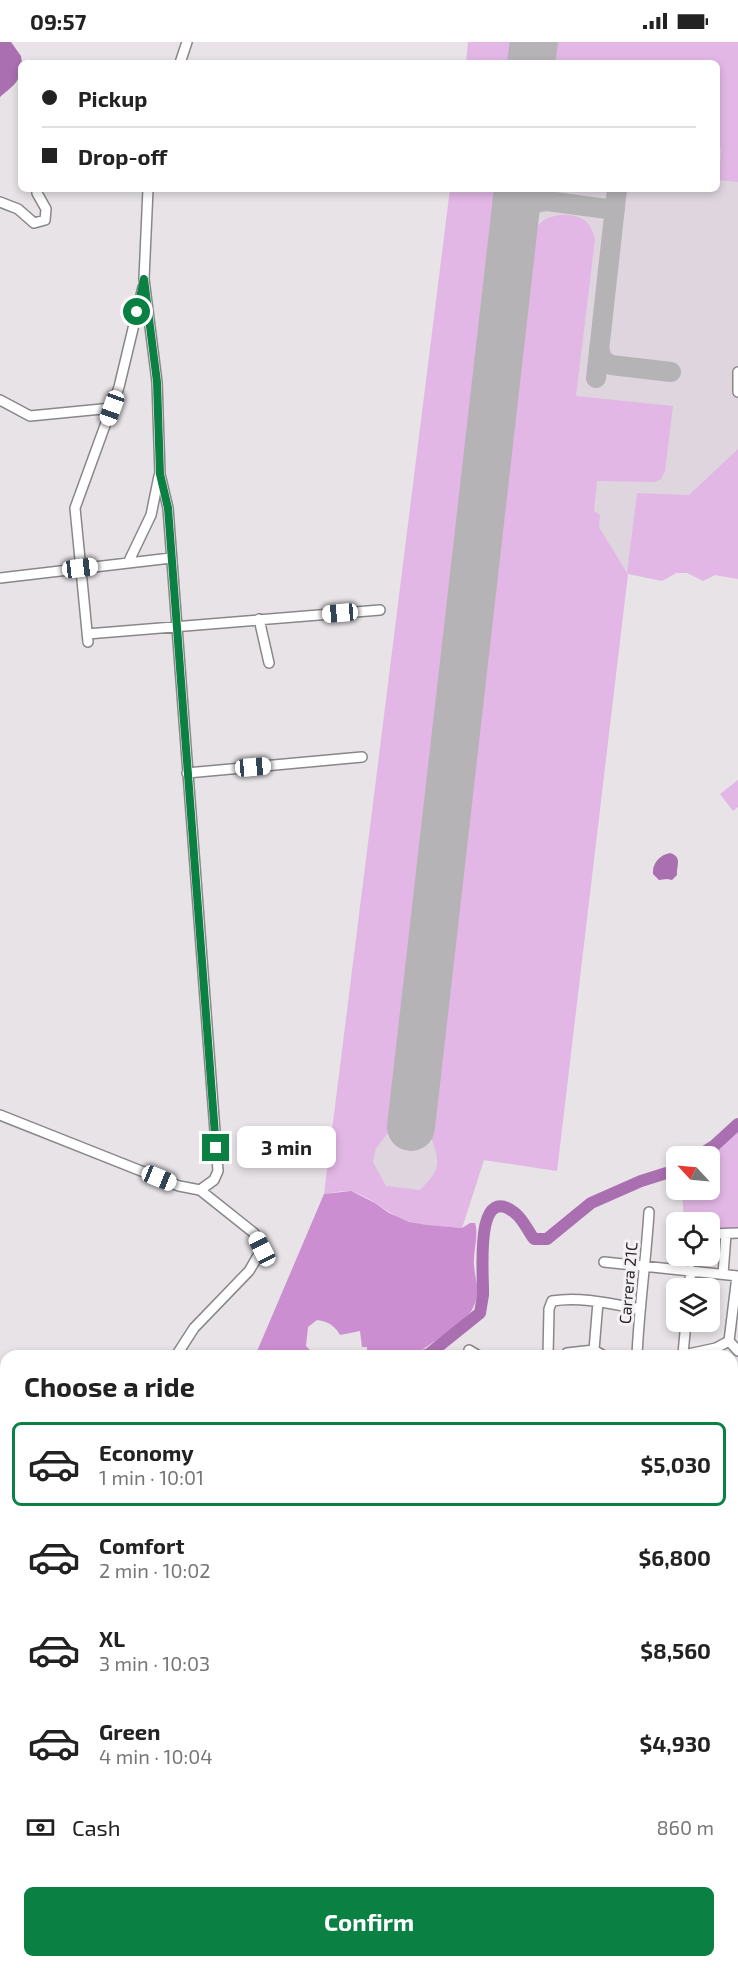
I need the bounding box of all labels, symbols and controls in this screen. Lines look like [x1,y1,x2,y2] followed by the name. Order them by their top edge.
[30,8,86,34] text: 09:57
[78,85,147,111] text: Pickup
[78,143,167,169] text: Drop-off
[123,298,150,325] route start
[97,388,127,428] car
[61,557,99,579] car
[321,602,359,624] car
[234,756,272,778] car
[237,1127,336,1169] callout: 3 min
[202,1134,229,1161] route end
[261,1135,312,1159] text: 3 min
[666,1146,720,1200] north arrow
[666,1146,720,1332] map controls
[139,1163,179,1193] car
[666,1212,720,1266] button: locate
[246,1229,278,1269] car
[614,1241,641,1325] street label: Carrera 21C
[666,1278,720,1332] button: layers
[24,1370,195,1402] text: Choose a ride
[27,1437,81,1491] icon: car
[99,1439,194,1465] text: Economy
[641,1451,711,1477] text: $5,030
[99,1465,204,1489] text: 1 min · 10:01
[27,1530,81,1584] icon: car
[99,1532,184,1558] text: Comfort
[638,1544,711,1570] text: $6,800
[99,1558,210,1582] text: 2 min · 10:02
[27,1623,81,1677] icon: car
[99,1625,125,1651] text: XL
[640,1637,711,1663] text: $8,560
[99,1651,210,1675] text: 3 min · 10:03
[27,1716,81,1770] icon: car
[99,1718,161,1744] text: Green
[640,1730,711,1756] text: $4,930
[99,1744,213,1768] text: 4 min · 10:04
[24,1811,57,1844] icon: cash
[72,1814,121,1840] text: Cash
[656,1815,714,1839] text: 860 m
[24,1887,714,1956] button: Confirm

